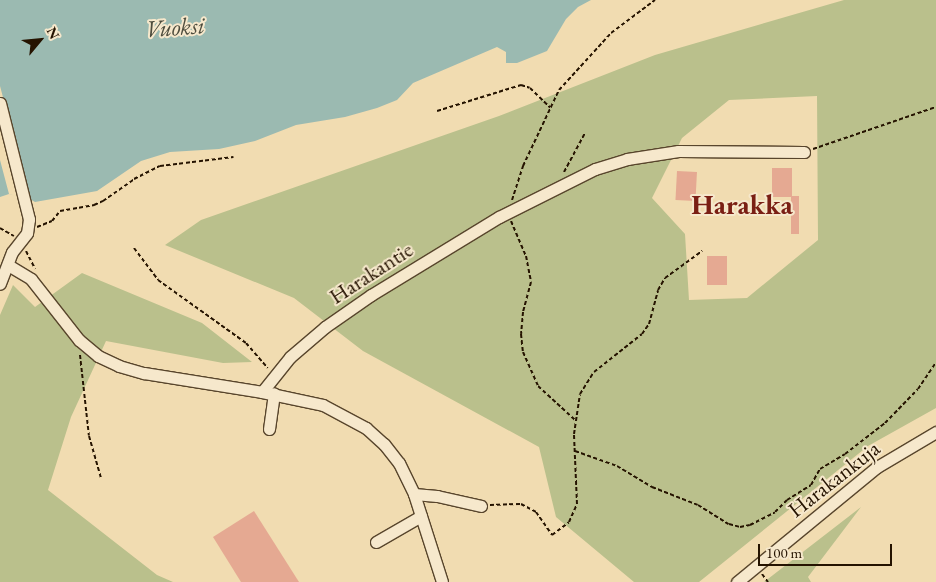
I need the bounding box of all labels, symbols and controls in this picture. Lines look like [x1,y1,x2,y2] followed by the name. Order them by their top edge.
[145,11,205,43] water label: Vuoksi
[15,15,65,65] north arrow
[43,24,64,42] text: N
[691,187,793,221] district label: Harakka
[324,236,418,310] street label: Harakantie
[783,435,885,523] street label: Harakankuja
[761,534,895,566] scale bar
[766,543,802,562] text: 100 m

